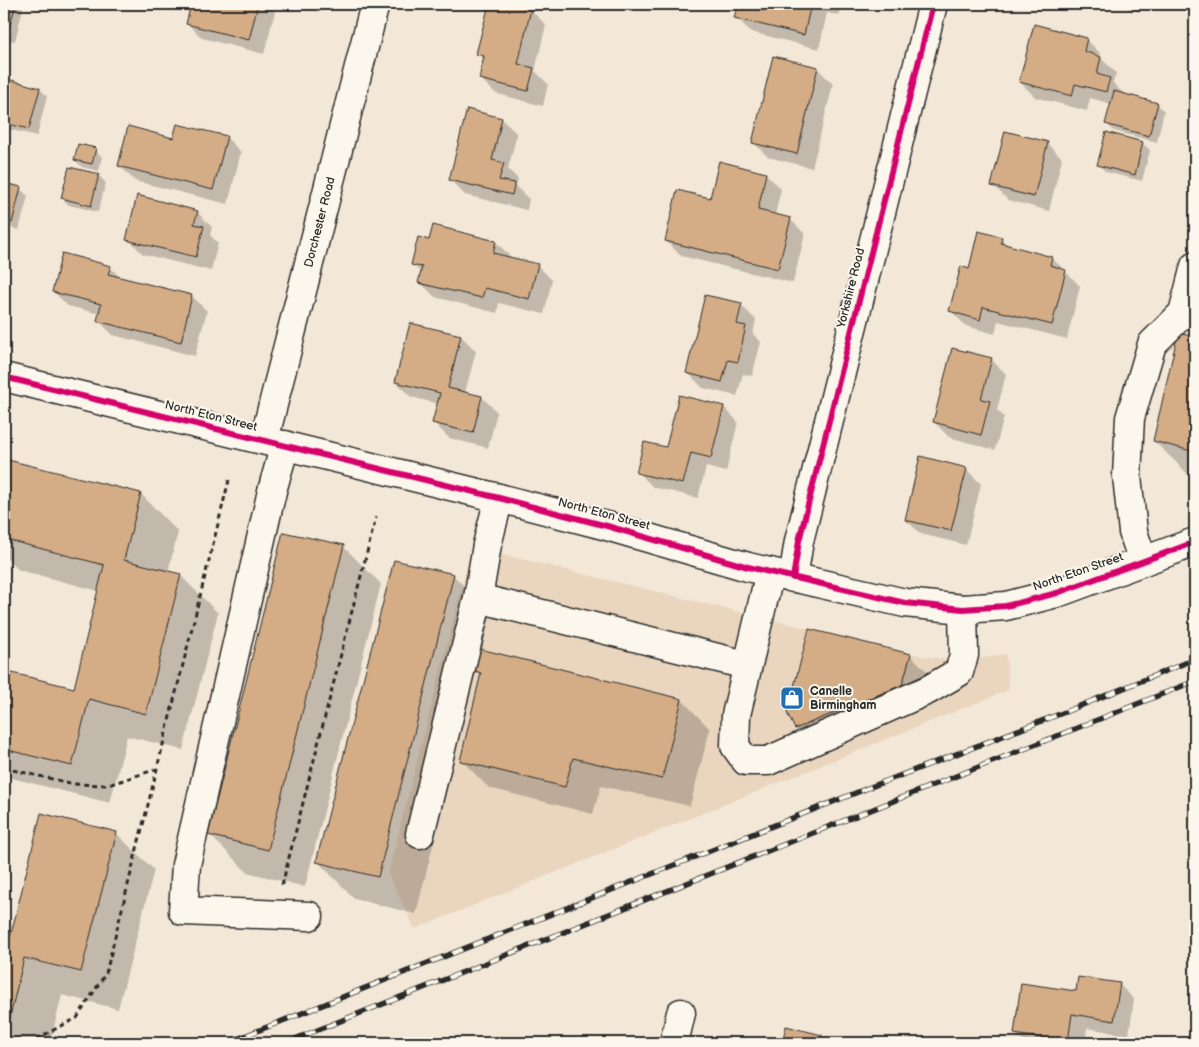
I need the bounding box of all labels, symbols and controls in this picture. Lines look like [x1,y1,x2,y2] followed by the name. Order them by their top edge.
[301,175,338,269] street label: Dorchester Road
[834,246,868,331] street label: Yorkshire Road
[163,397,259,435] street label: North Eton Street
[556,495,652,534] street label: North Eton Street
[1031,549,1125,594] street label: North Eton Street
[810,684,877,713] place label: Canelle Birmingham
[779,685,805,711] shop icon: Canelle Birmingham

